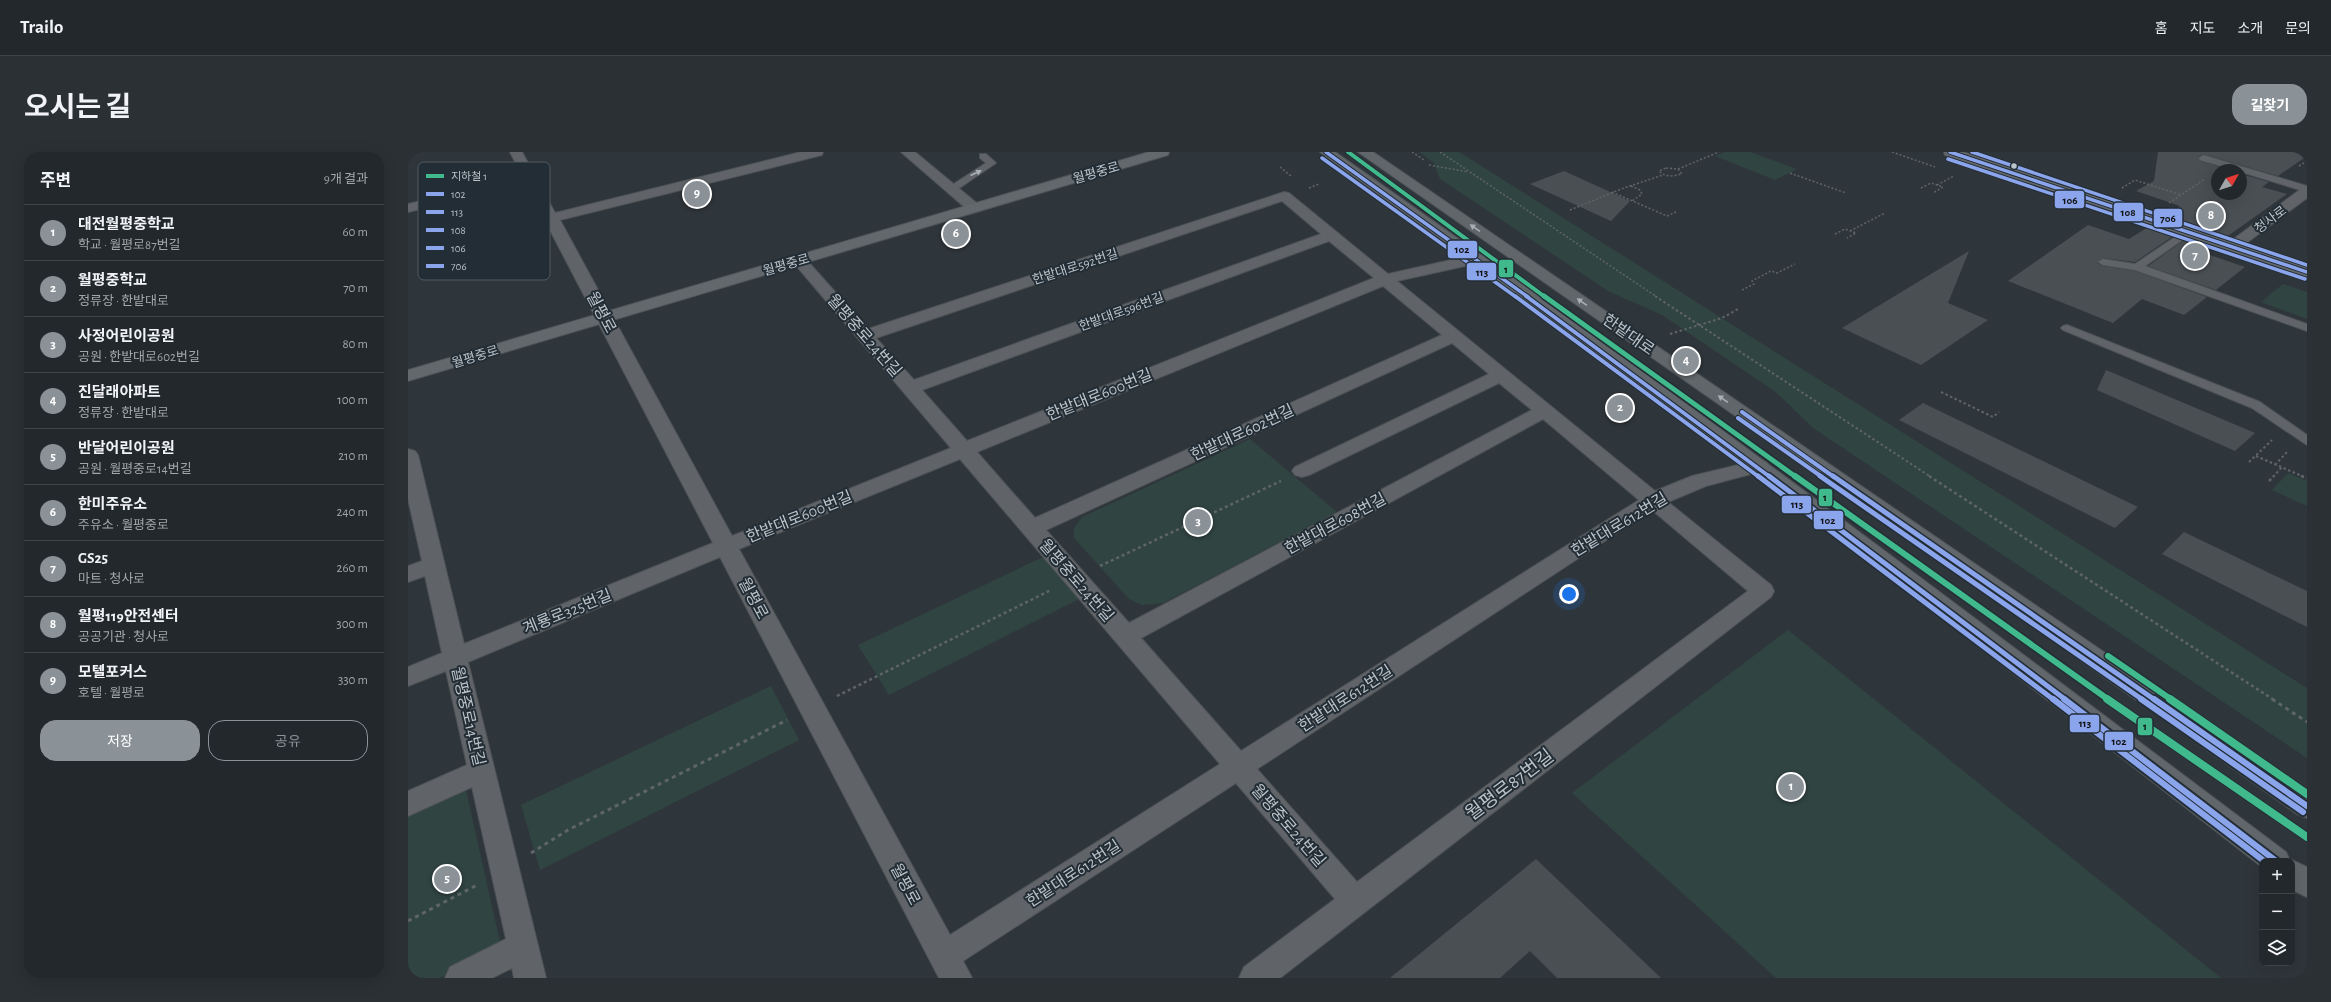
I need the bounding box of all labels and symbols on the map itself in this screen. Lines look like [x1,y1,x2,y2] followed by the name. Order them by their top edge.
[1071,160,1121,186] street label: 월평중로
[2009,161,2019,171] unlabelled marker
[418,162,550,280] legend
[2211,164,2247,200] north arrow
[970,169,982,176] one-way arrow
[451,171,487,182] text: 지하철 1
[684,179,710,209] pin: 9
[451,189,466,200] text: 102
[2054,190,2085,209] line badge: 106
[2062,195,2078,206] text: 106
[2198,201,2224,231] pin: 8
[2113,202,2144,222] line badge: 108
[2252,203,2289,236] street label: 청사로
[451,207,464,218] text: 113
[2120,207,2136,218] text: 108
[2153,208,2183,228] line badge: 706
[2160,213,2176,224] text: 706
[943,219,969,249] pin: 6
[1470,224,1480,232] one-way arrow
[451,225,466,236] text: 108
[1447,240,1478,259] line badge: 102
[2182,241,2208,271] pin: 7
[451,243,466,254] text: 106
[1455,244,1469,255] text: 102
[1031,247,1120,287] street label: 한밭대로592번길
[761,252,811,278] street label: 월평중로
[1498,259,1514,278] line badge: 1
[451,261,467,272] text: 706
[1466,262,1497,281] line badge: 113
[1504,264,1508,275] text: 1
[1476,267,1489,278] text: 113
[584,289,619,336] street label: 월평로
[1077,290,1166,334] street label: 한밭대로596번길
[824,291,904,380] street label: 월평중로24번길
[1577,298,1587,306] one-way arrow
[1600,311,1657,358] street label: 한밭대로
[450,343,500,371] street label: 월평중로
[1673,346,1699,376] pin: 4
[1044,366,1155,423] street label: 한밭대로600번길
[1607,393,1633,423] pin: 2
[1718,395,1729,403] one-way arrow
[1188,402,1296,464] street label: 한밭대로602번길
[744,488,855,545] street label: 한밭대로600번길
[1818,488,1833,507] line badge: 1
[1569,490,1670,560] street label: 한밭대로612번길
[1282,491,1389,557] street label: 한밭대로608번길
[1823,492,1827,503] text: 1
[1781,495,1812,514] line badge: 113
[1791,499,1804,510] text: 113
[1185,507,1211,537] pin: 3
[1813,510,1844,530] line badge: 102
[1821,515,1835,526] text: 102
[1036,536,1116,625] street label: 월평중로24번길
[736,575,771,622] street label: 월평로
[1559,584,1579,604] your location
[521,587,614,637] street label: 계룡로325번길
[1296,663,1395,735] street label: 한밭대로612번길
[449,665,487,767] street label: 월평중로14번길
[2069,714,2100,733] line badge: 113
[2137,717,2153,736] line badge: 1
[2079,718,2092,729] text: 113
[2143,721,2147,732] text: 1
[2104,731,2134,751] line badge: 102
[2112,736,2126,747] text: 102
[1462,745,1557,824] street label: 월평로87번길
[1778,772,1804,802] pin: 1
[1248,781,1328,870] street label: 월평중로24번길
[1024,838,1123,910] street label: 한밭대로612번길
[888,861,923,908] street label: 월평로
[434,864,460,894] pin: 5

